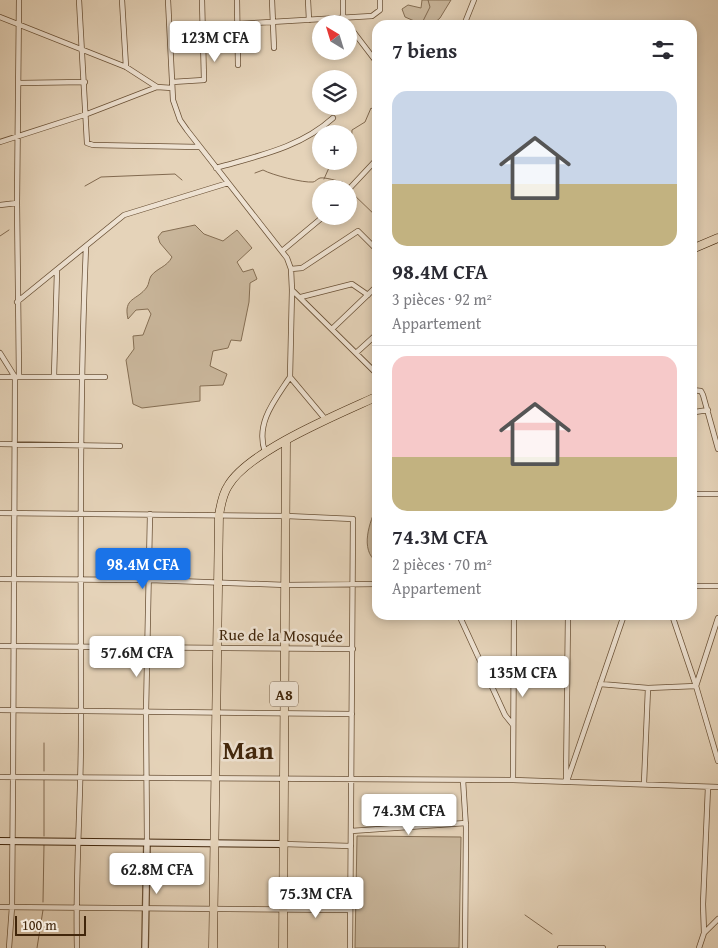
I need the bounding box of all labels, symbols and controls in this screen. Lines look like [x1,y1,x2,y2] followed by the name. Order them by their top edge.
[312,15,358,60] north arrow
[312,15,357,225] map controls
[163,20,267,63] pin: 123M CFA
[181,25,249,49] text: 123M CFA
[392,35,457,66] text: 7 biens
[649,36,677,64] icon: filters
[312,70,357,115] button: layers
[490,123,580,213] icon: home
[312,125,357,170] button: +
[312,180,357,225] button: −
[392,256,488,287] text: 98.4M CFA
[392,287,492,311] text: 3 pièces · 92 m²
[392,311,482,335] text: Appartement
[490,389,580,479] icon: home
[392,521,488,552] text: 74.3M CFA
[86,548,200,590] pin: 98.4M CFA
[106,552,180,576] text: 98.4M CFA
[392,552,492,576] text: 2 pièces · 70 m²
[392,576,482,600] text: Appartement
[219,622,343,648] street label: Rue de la Mosquée
[80,636,194,678] pin: 57.6M CFA
[100,640,174,664] text: 57.6M CFA
[471,656,575,698] pin: 135M CFA
[489,660,557,684] text: 135M CFA
[270,682,298,706] road number: A8
[222,730,274,769] district label: Man
[352,794,466,836] pin: 74.3M CFA
[372,798,446,822] text: 74.3M CFA
[100,852,214,895] pin: 62.8M CFA
[120,857,194,881] text: 62.8M CFA
[259,876,373,919] pin: 75.3M CFA
[279,881,353,905] text: 75.3M CFA
[15,913,86,936] scale bar
[22,915,57,935] text: 100 m

